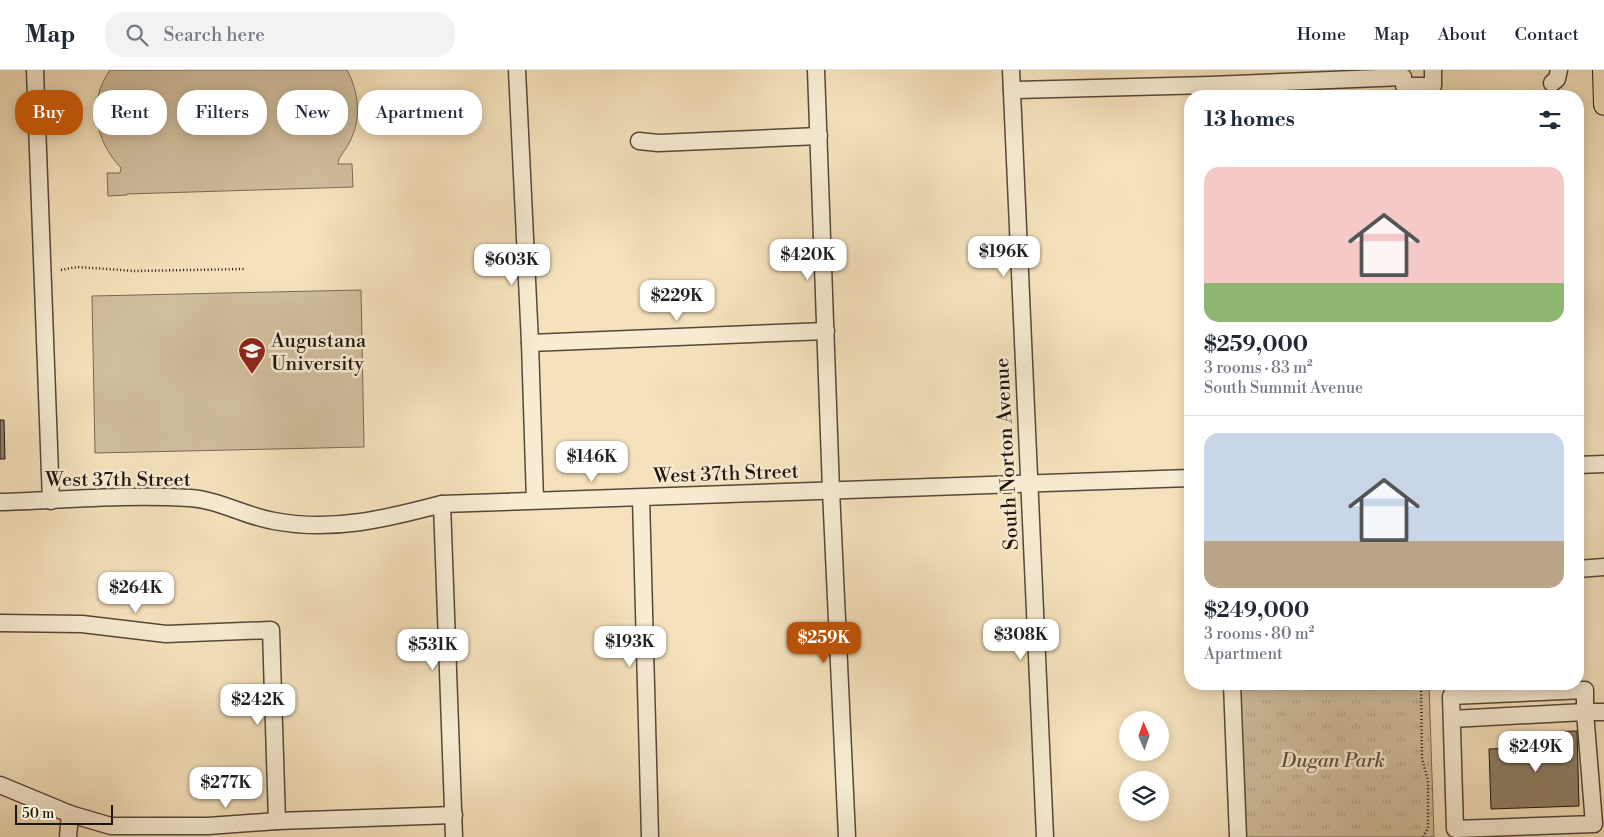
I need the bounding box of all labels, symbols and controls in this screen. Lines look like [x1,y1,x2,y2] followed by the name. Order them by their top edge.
[105,12,455,57] search box
[25,20,75,50] text: Map
[123,21,151,49] icon: search
[163,23,265,47] text: Search here
[1297,23,1346,46] text: Home
[1374,23,1410,46] text: Map
[1438,23,1487,46] text: About
[1515,23,1579,46] text: Contact
[15,90,83,135] chip: Buy
[93,90,167,135] chip: Rent
[177,90,267,135] chip: Filters
[277,90,348,135] chip: New
[358,90,482,135] chip: Apartment
[1536,106,1564,134] icon: filters
[1204,107,1295,133] text: 13 homes
[1339,200,1429,290] icon: home
[969,236,1039,278] pin: $196K
[773,238,843,281] pin: $420K
[979,242,1029,262] text: $196K
[477,244,547,286] pin: $603K
[781,245,835,265] text: $420K
[485,250,539,270] text: $603K
[642,280,712,322] pin: $229K
[651,286,703,306] text: $229K
[270,329,367,377] place label: Augustana University
[1204,332,1308,358] text: $259,000
[237,336,267,375] school or university icon: Augustana University
[990,357,1025,551] street label: South Norton Avenue
[1204,358,1313,378] text: 3 rooms · 83 m²
[1204,378,1363,398] text: South Summit Avenue
[557,440,627,483] pin: $146K
[567,447,617,467] text: $146K
[652,459,799,490] street label: West 37th Street
[1339,465,1429,555] icon: home
[44,468,191,493] street label: West 37th Street
[101,572,171,614] pin: $264K
[109,578,163,598] text: $264K
[1204,598,1309,624] text: $249,000
[986,618,1056,661] pin: $308K
[789,622,859,664] pin: $259K
[1204,624,1314,644] text: 3 rooms · 80 m²
[994,625,1048,645] text: $308K
[595,626,665,668] pin: $193K
[398,628,468,671] pin: $531K
[798,628,850,648] text: $259K
[605,632,655,652] text: $193K
[408,635,458,655] text: $531K
[1204,644,1283,664] text: Apartment
[223,684,293,726] pin: $242K
[231,690,285,710] text: $242K
[1119,711,1169,761] north arrow
[1119,711,1169,821] map controls
[1501,730,1571,773] pin: $249K
[1509,737,1563,757] text: $249K
[1280,749,1385,774] park label: Dugan Park
[191,766,261,809] pin: $277K
[1119,771,1169,821] button: layers
[200,773,252,793] text: $277K
[15,802,112,825] scale bar
[22,805,54,823] text: 50 m

